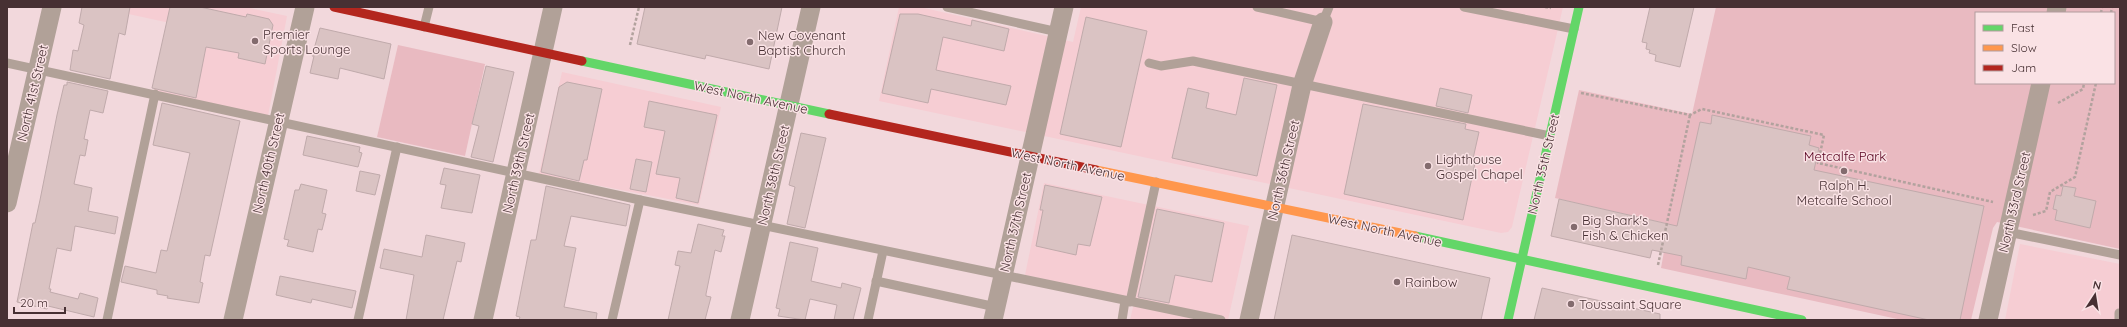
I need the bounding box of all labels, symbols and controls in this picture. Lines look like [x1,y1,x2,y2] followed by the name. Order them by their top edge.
[1975,12,2115,84] legend
[2011,20,2035,35] text: Fast
[263,26,350,57] place label: Premier Sports Lounge
[758,27,846,58] place label: New Covenant Baptist Church
[250,36,260,46] marker: Premier Sports Lounge
[745,37,755,47] marker: New Covenant Baptist Church
[2011,40,2037,55] text: Slow
[13,43,51,143] street label: North 41st Street
[2011,60,2036,75] text: Jam
[693,77,809,117] street label: West North Avenue
[249,111,287,215] street label: North 40th Street
[499,111,537,215] street label: North 39th Street
[1524,112,1562,216] street label: North 35th Street
[1264,118,1302,222] street label: North 36th Street
[754,123,792,227] street label: North 38th Street
[1010,144,1126,184] street label: West North Avenue
[1804,148,1886,164] park label: Metcalfe Park
[1995,150,2033,254] street label: North 33rd Street
[1436,151,1523,182] place label: Lighthouse Gospel Chapel
[1423,161,1433,171] marker: Lighthouse Gospel Chapel
[1839,166,1849,176] marker: Ralph H. Metcalfe School
[996,170,1034,274] street label: North 37th Street
[1796,177,1892,208] place label: Ralph H. Metcalfe School
[1327,210,1443,250] street label: West North Avenue
[1582,212,1668,243] place label: Big Shark's Fish & Chicken
[1569,222,1579,232] marker: Big Shark's Fish & Chicken
[1405,274,1458,290] place label: Rainbow
[2075,275,2115,315] north arrow
[1392,277,1402,287] marker: Rainbow
[2092,278,2102,293] text: N
[14,289,65,315] scale bar
[20,295,48,310] text: 20 m
[1579,296,1682,312] place label: Toussaint Square
[1566,299,1576,309] marker: Toussaint Square

